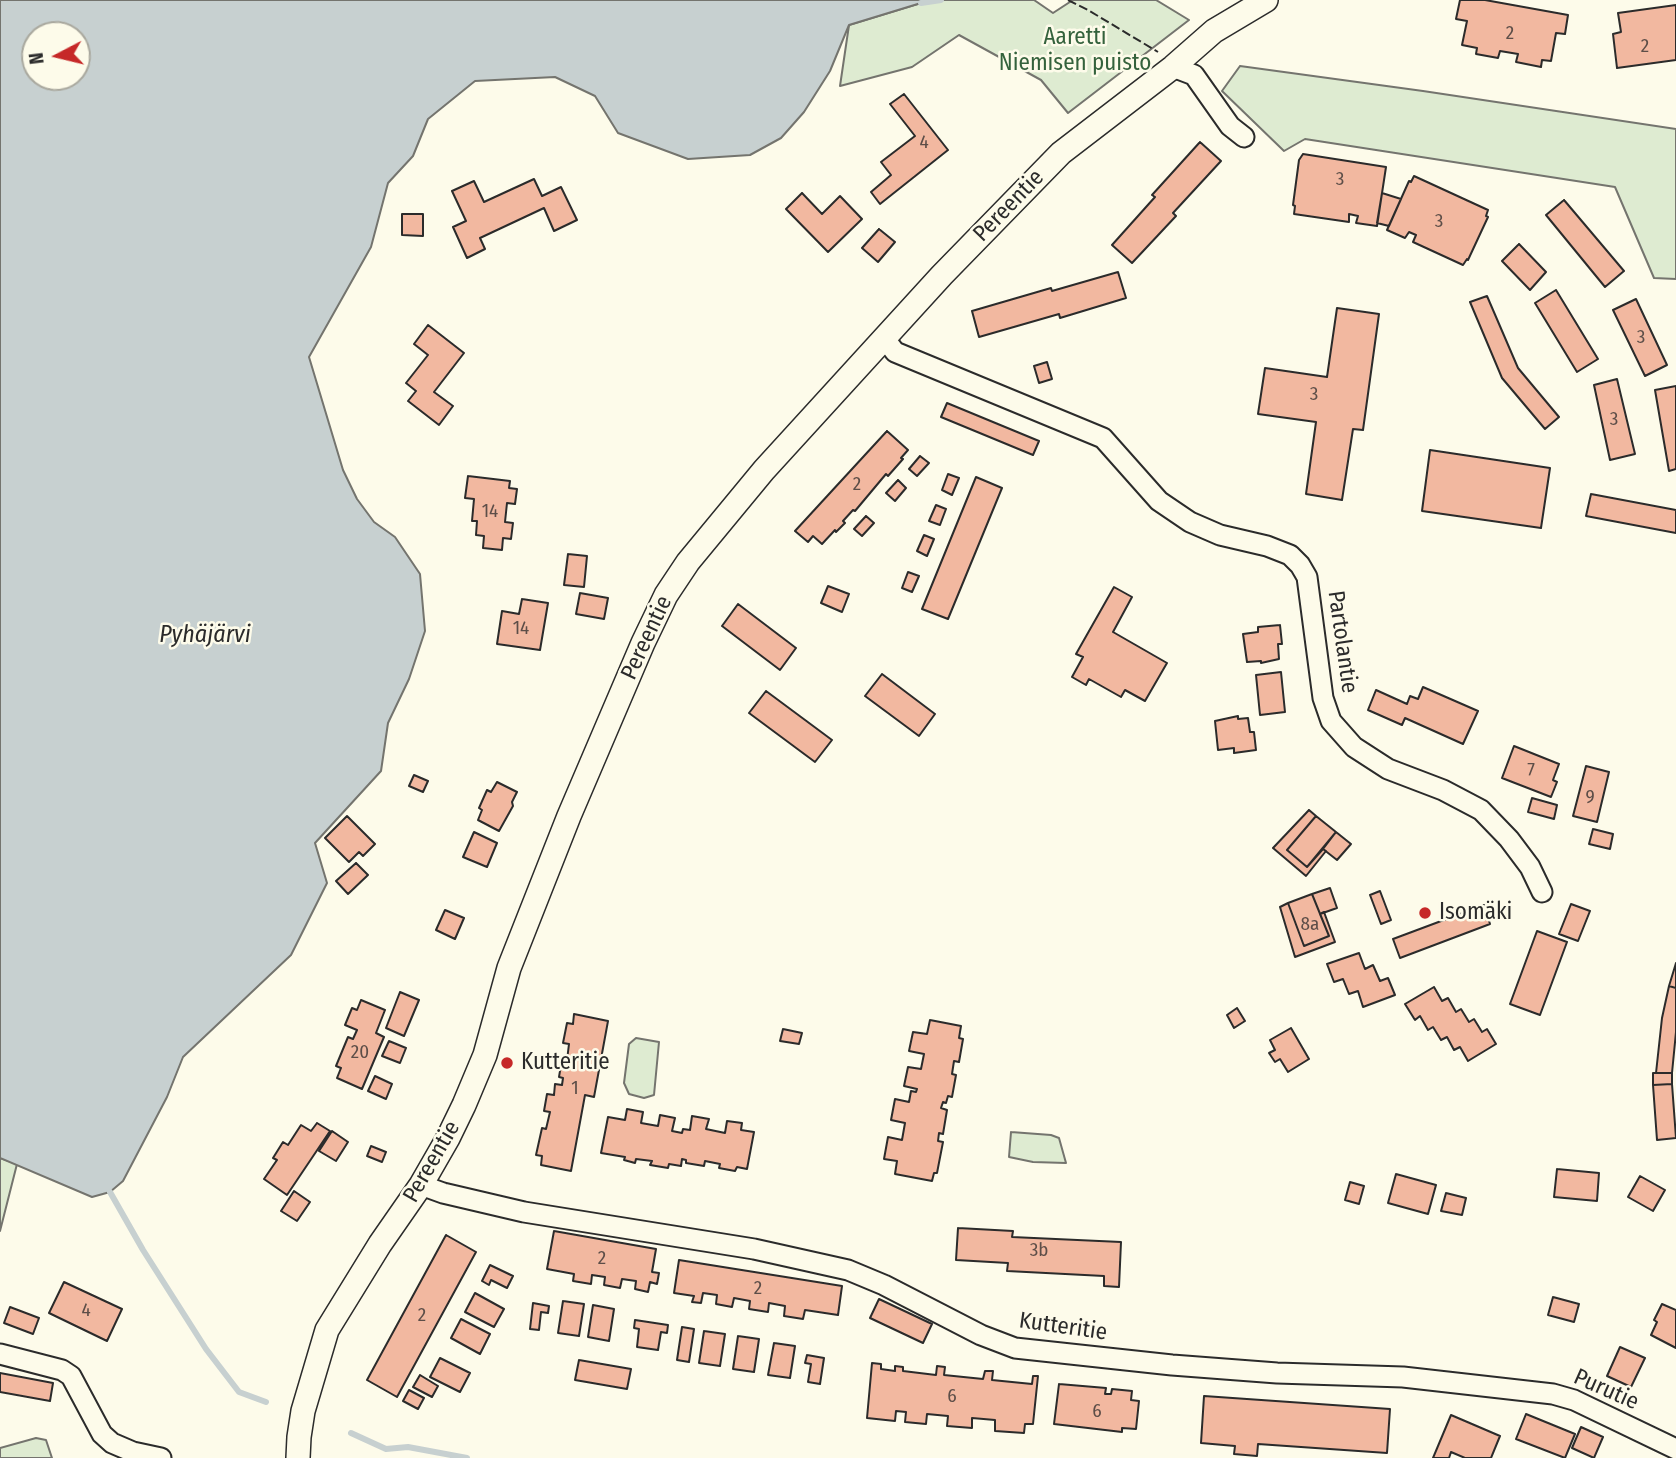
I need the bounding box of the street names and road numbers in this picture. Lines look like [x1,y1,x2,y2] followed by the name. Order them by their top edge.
[968,164,1050,248] street label: Pereentie
[1321,589,1363,695] street label: Partolantie
[616,592,678,684] street label: Pereentie
[398,1116,466,1208] street label: Pereentie
[1017,1307,1109,1347] street label: Kutteritie
[1569,1364,1643,1416] street label: Purutie

